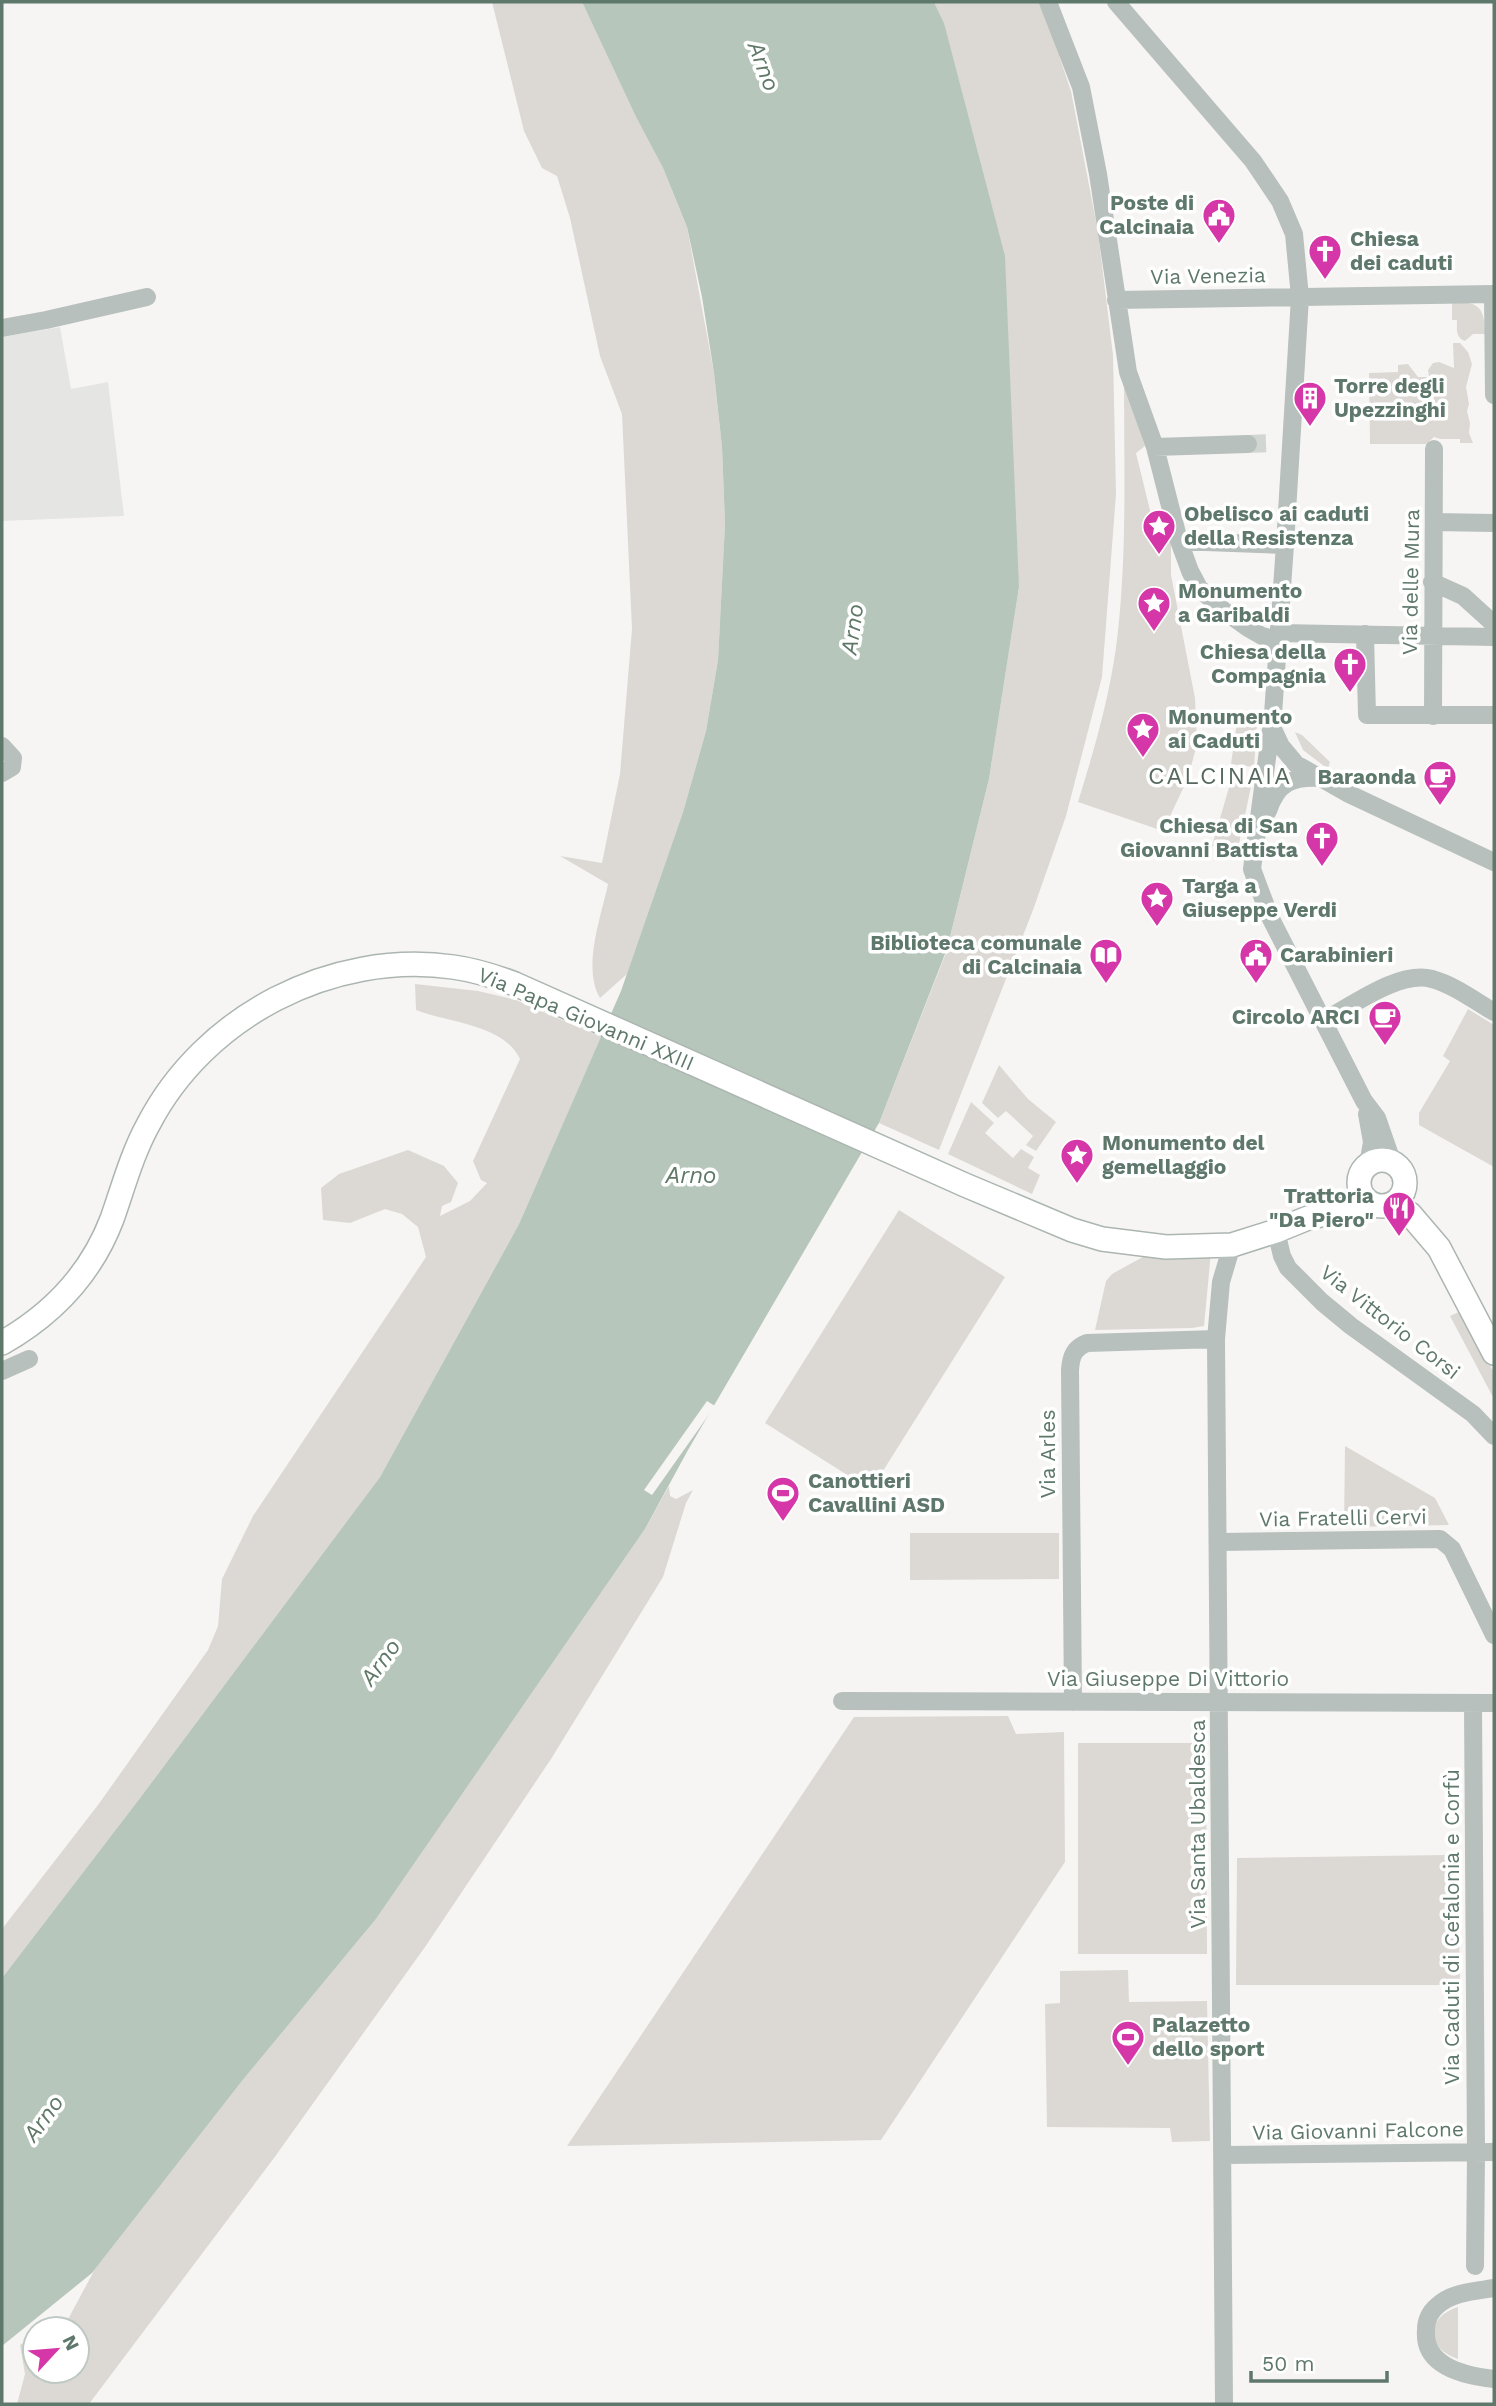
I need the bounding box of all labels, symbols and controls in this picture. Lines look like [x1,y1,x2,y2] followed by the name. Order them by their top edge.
[741,37,785,95] water label: Arno
[1099,190,1195,239] place label: Poste di Calcinaia
[1200,196,1238,245] public building icon: Poste di Calcinaia
[1350,226,1453,275] place label: Chiesa dei caduti
[1306,232,1344,281] church icon: Chiesa dei caduti
[1150,262,1266,289] street label: Via Venezia
[1334,373,1446,422] place label: Torre degli Upezzinghi
[1291,379,1329,428] building icon: Torre degli Upezzinghi
[1184,501,1369,550] place label: Obelisco ai caduti della Resistenza
[1140,507,1178,556] place icon: Obelisco ai caduti della Resistenza
[1397,509,1424,655] street label: Via delle Mura
[1178,578,1302,627] place label: Monumento a Garibaldi
[1135,584,1173,633] place icon: Monumento a Garibaldi
[835,602,869,657] water label: Arno
[1200,639,1327,688] place label: Chiesa della Compagnia
[1331,645,1369,694] church icon: Chiesa della Compagnia
[1168,704,1292,753] place label: Monumento ai Caduti
[1124,710,1162,759] place icon: Monumento ai Caduti
[1421,758,1459,807] cafe icon: Baraonda
[1148,762,1292,790] district label: CALCINAIA
[1318,764,1417,789] place label: Baraonda
[1120,813,1299,862] place label: Chiesa di San Giovanni Battista
[1303,819,1341,868] church icon: Chiesa di San Giovanni Battista
[1182,873,1337,922] place label: Targa a Giuseppe Verdi
[1138,879,1176,928] place icon: Targa a Giuseppe Verdi
[870,930,1083,979] place label: Biblioteca comunale di Calcinaia
[1087,936,1125,985] library icon: Biblioteca comunale di Calcinaia
[1237,936,1275,985] public building icon: Carabinieri
[1280,942,1393,967] place label: Carabinieri
[474,962,698,1075] street label: Via Papa Giovanni XXIII
[1366,998,1404,1047] cafe icon: Circolo ARCI
[1232,1004,1360,1029] place label: Circolo ARCI
[1102,1130,1265,1179] place label: Monumento del gemellaggio
[1058,1136,1096,1185] place icon: Monumento del gemellaggio
[664,1162,717,1189] water label: Arno
[1269,1183,1375,1232] place label: Trattoria "Da Piero"
[1380,1189,1418,1238] restaurant icon: Trattoria "Da Piero"
[1315,1259,1465,1384] street label: Via Vittorio Corsi
[1035,1410,1060,1498] street label: Via Arles
[808,1468,945,1517] place label: Canottieri Cavallini ASD
[764,1474,802,1523] sports icon: Canottieri Cavallini ASD
[1259,1504,1427,1531] street label: Via Fratelli Cervi
[354,1634,406,1692] water label: Arno
[1047,1666,1289,1691] street label: Via Giuseppe Di Vittorio
[1185,1719,1210,1929] street label: Via Santa Ubaldesca
[1439,1769,1464,2085] street label: Via Caduti di Cefalonia e Corfù
[1152,2012,1265,2061] place label: Palazetto dello sport
[1109,2018,1147,2067] sports icon: Palazetto dello sport
[17,2090,69,2148] water label: Arno
[1252,2116,1464,2145] street label: Via Giovanni Falcone
[21,2315,91,2385] north arrow
[57,2331,84,2354] text: N
[1251,2340,1388,2384] scale bar
[1262,2351,1314,2376] text: 50 m

